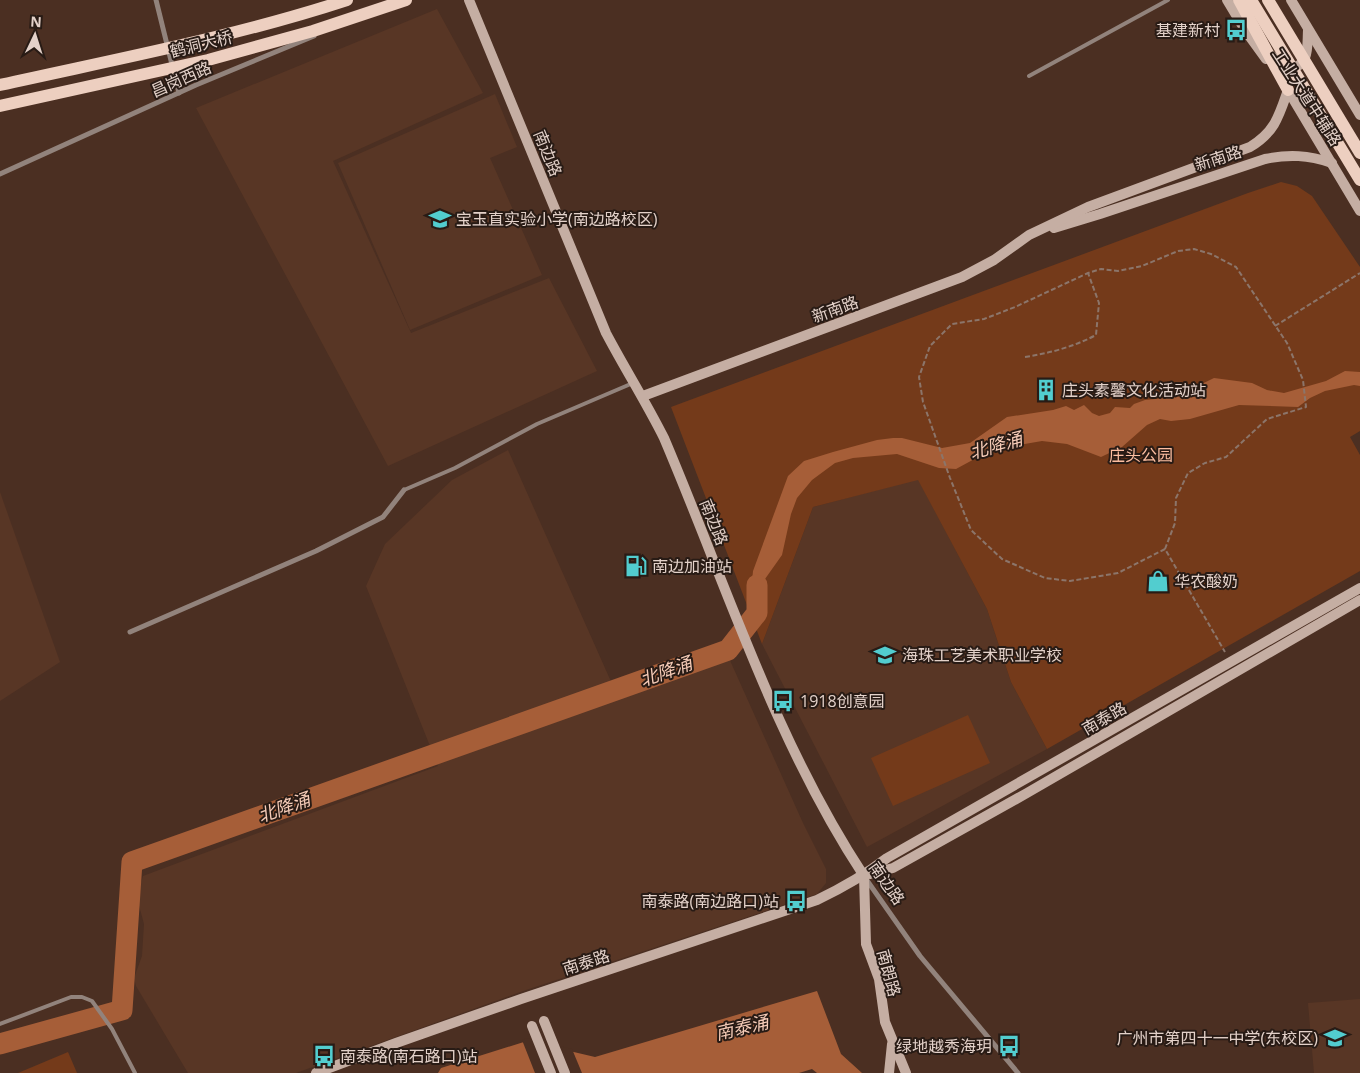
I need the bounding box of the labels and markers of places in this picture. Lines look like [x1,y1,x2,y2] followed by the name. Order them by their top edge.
[1223,17,1249,43] bus stop icon: 基建新村
[1156,19,1220,41] place label: 基建新村
[427,206,453,232] school or university icon: 宝玉直实验小学(南边路校区)
[456,208,658,230] place label: 宝玉直实验小学(南边路校区)
[1033,377,1059,403] building icon: 庄头素馨文化活动站
[1062,379,1206,401] place label: 庄头素馨文化活动站
[623,553,649,579] fuel station icon: 南边加油站
[652,555,732,577] place label: 南边加油站
[1145,568,1171,594] shop icon: 华农酸奶
[1174,570,1238,592] place label: 华农酸奶
[872,642,898,668] school or university icon: 海珠工艺美术职业学校
[902,644,1062,666] place label: 海珠工艺美术职业学校
[770,688,796,714] bus stop icon: 1918创意园
[800,690,885,712] place label: 1918创意园
[783,888,809,914] bus stop icon: 南泰路(南边路口)站
[642,890,779,912] place label: 南泰路(南边路口)站
[1322,1025,1348,1051] school or university icon: 广州市第四十一中学(东校区)
[1117,1027,1318,1049] place label: 广州市第四十一中学(东校区)
[996,1033,1022,1059] bus stop icon: 绿地越秀海玥
[896,1035,992,1057] place label: 绿地越秀海玥
[311,1043,337,1069] bus stop icon: 南泰路(南石路口)站
[340,1045,477,1067] place label: 南泰路(南石路口)站

